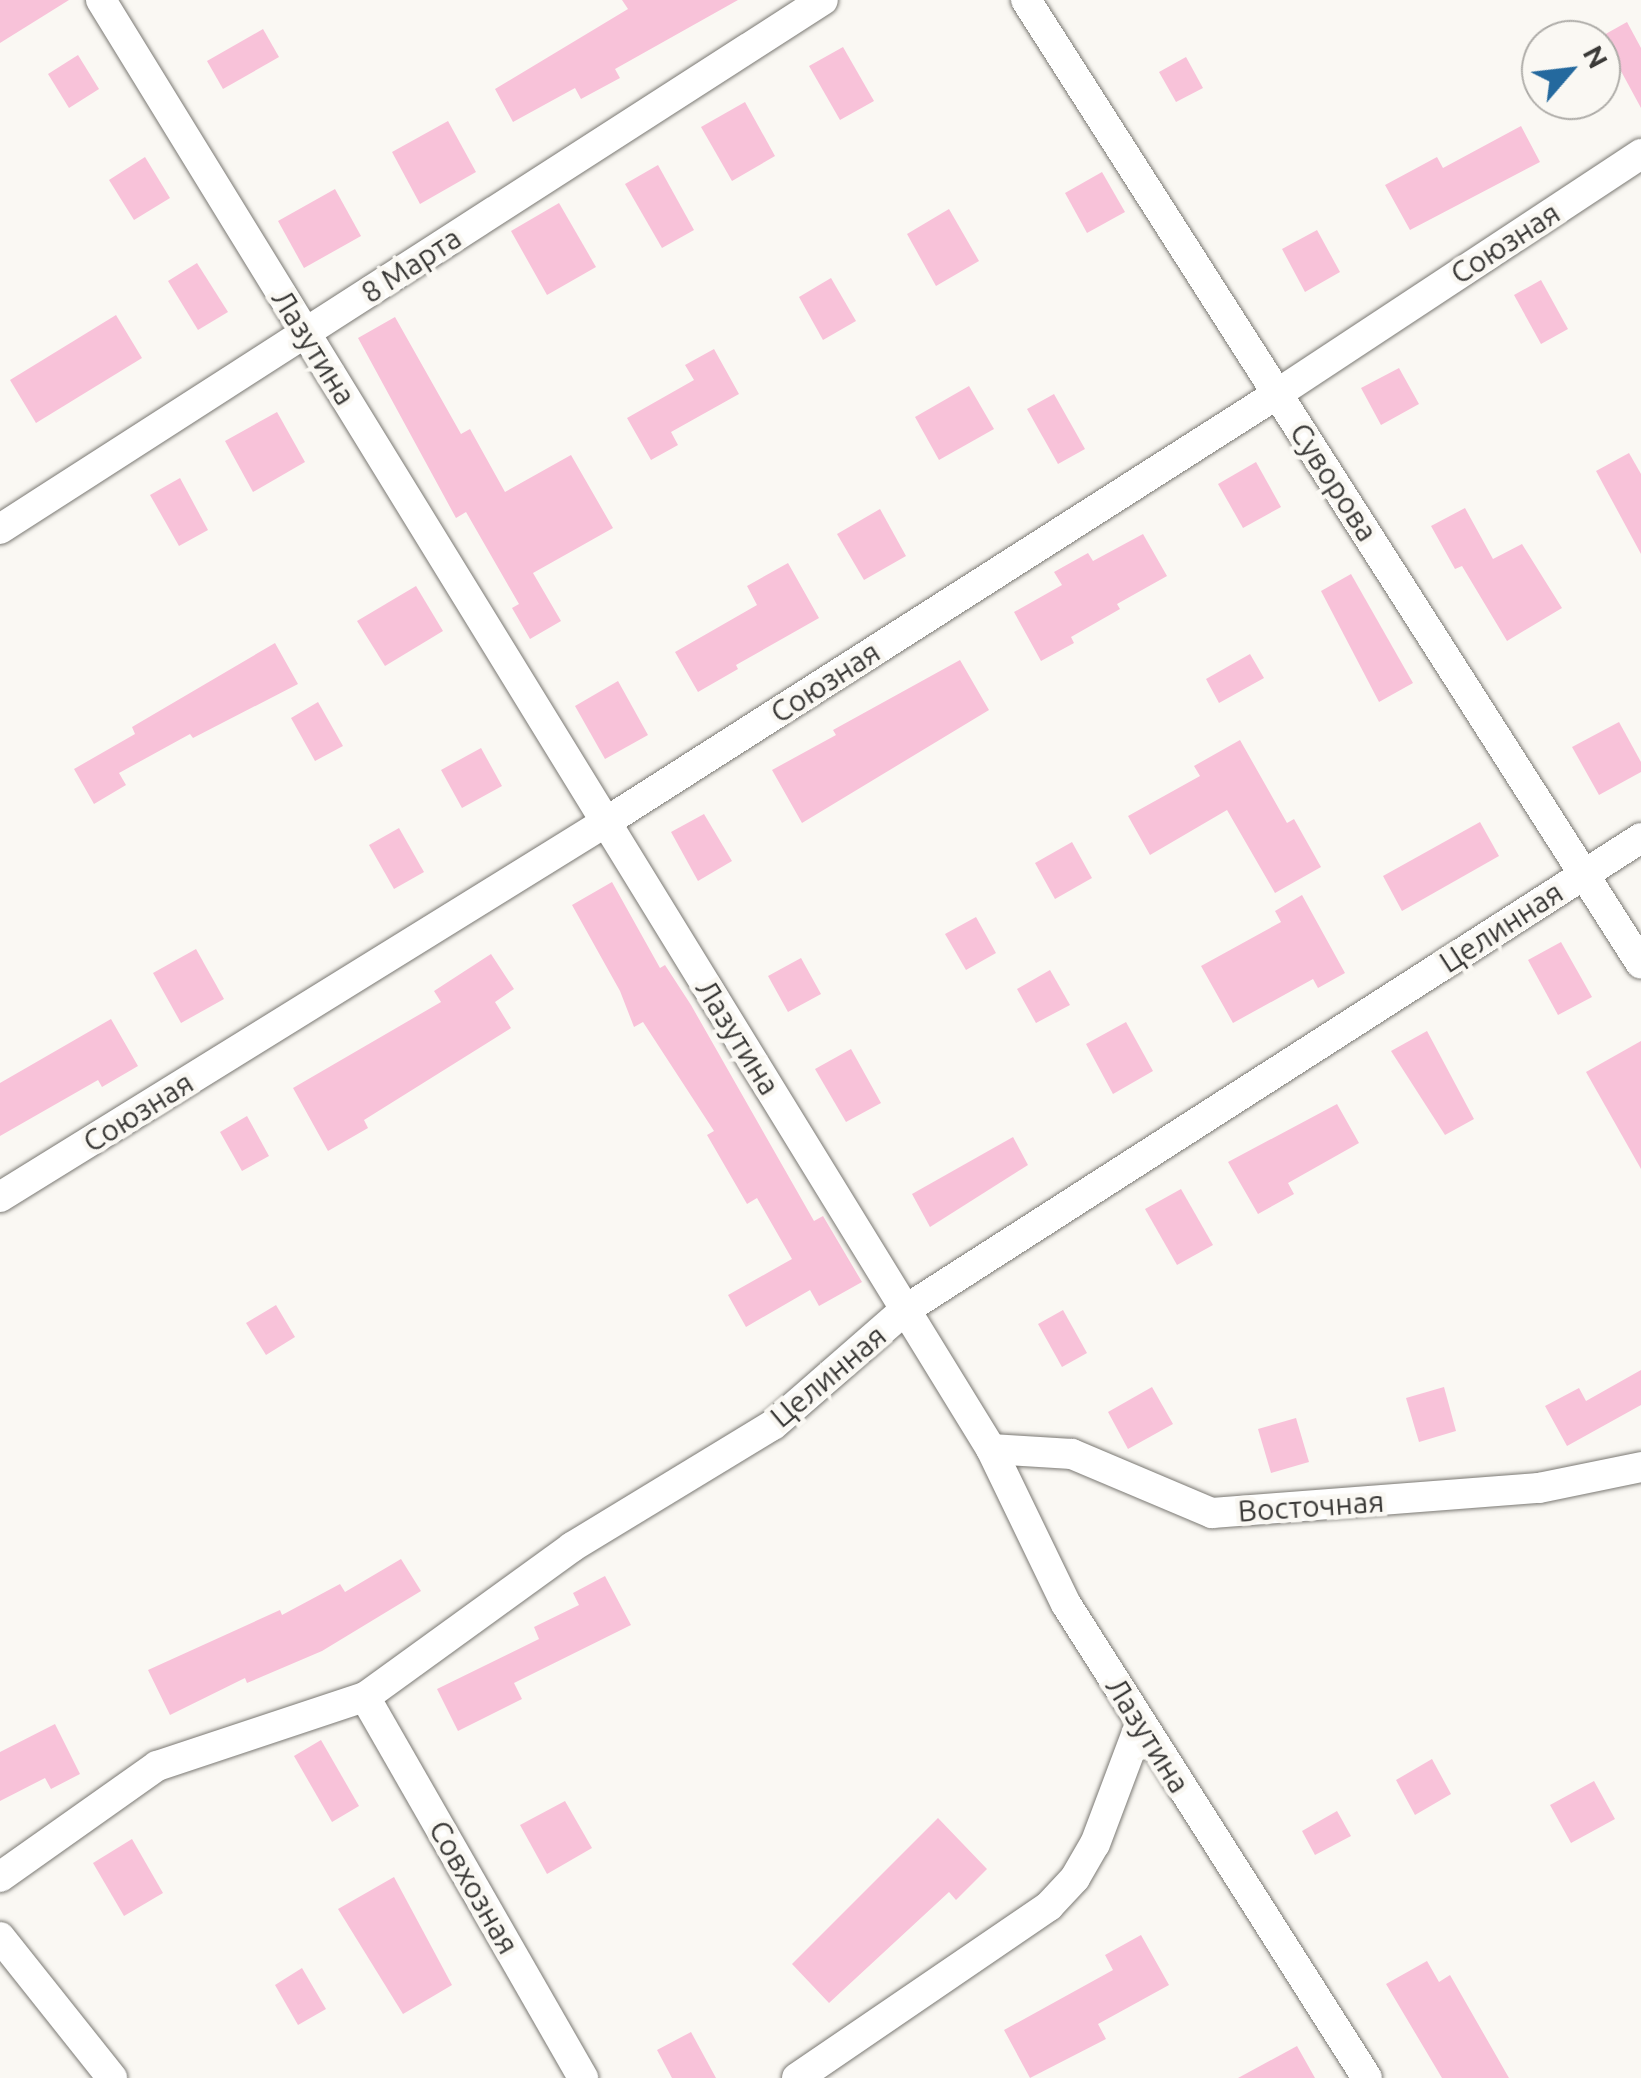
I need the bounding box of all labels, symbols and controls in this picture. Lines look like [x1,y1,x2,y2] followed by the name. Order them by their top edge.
[1521,20,1621,120] north arrow
[1578,40,1615,73] text: N
[1444,194,1566,292] street label: Союзная
[354,220,468,310] street label: 8 Марта
[264,282,364,412] street label: Лазутина
[1282,416,1386,548] street label: Суворова
[764,633,886,731] street label: Союзная
[1433,874,1569,980] street label: Целинная
[688,972,788,1102] street label: Лазутина
[76,1064,200,1160] street label: Союзная
[763,1317,893,1435] street label: Целинная
[1237,1483,1385,1529] street label: Восточная
[1098,1670,1198,1800] street label: Лазутина
[421,1814,527,1960] street label: Совхозная

